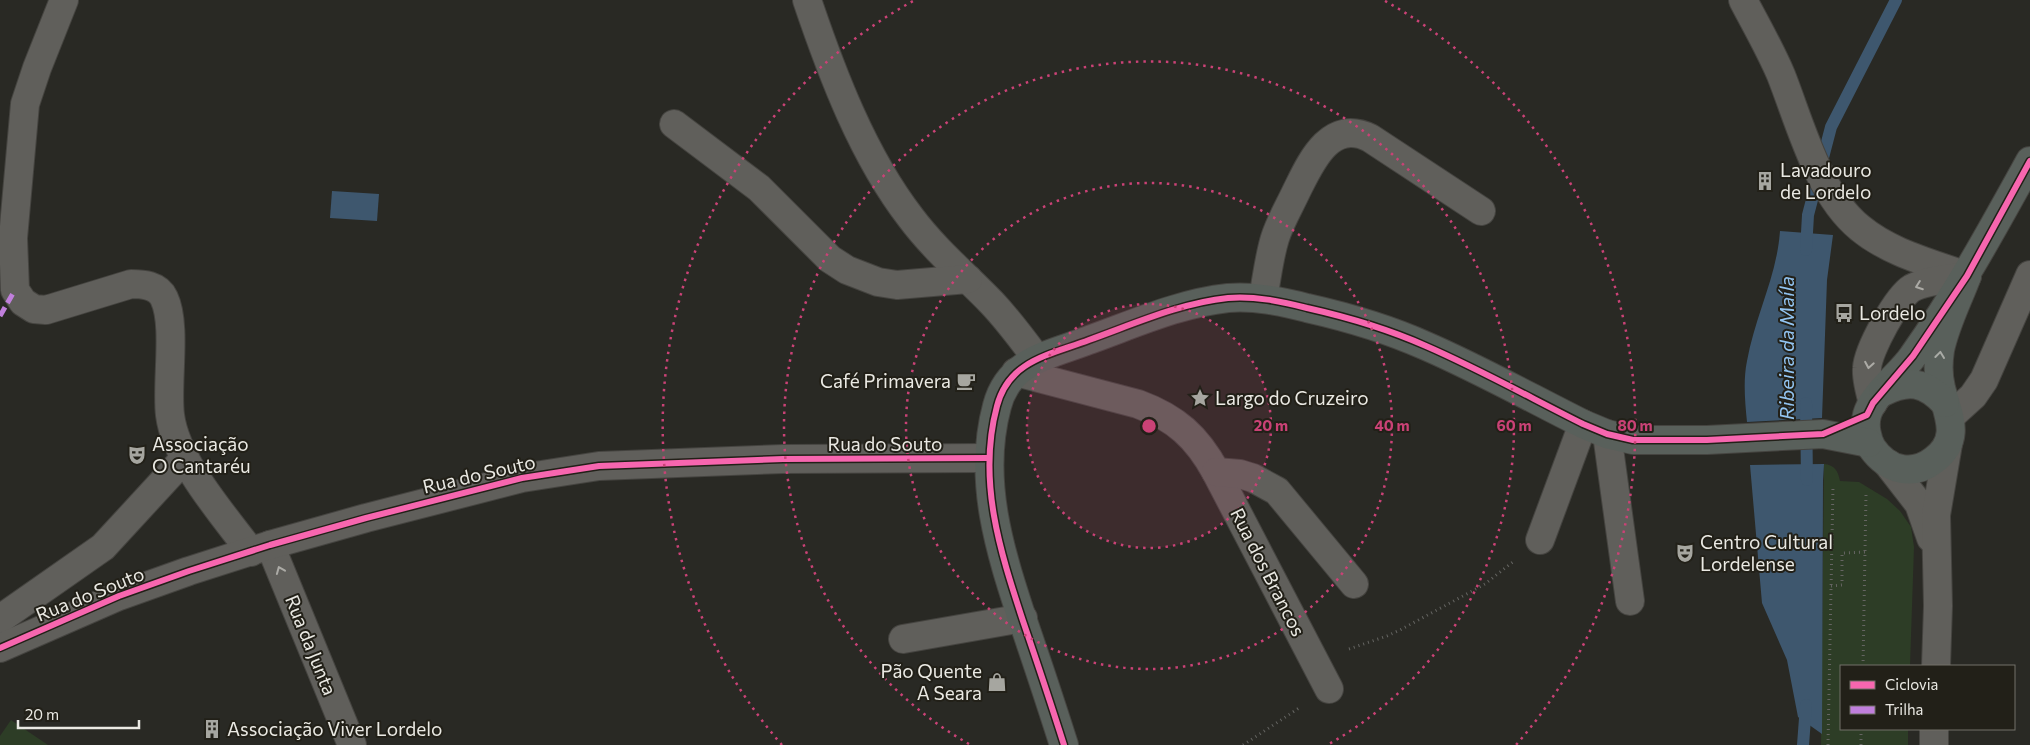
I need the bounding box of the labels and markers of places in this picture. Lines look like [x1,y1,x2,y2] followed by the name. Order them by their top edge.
[1780,158,1872,203] place label: Lavadouro de Lordelo
[1754,170,1776,192] building icon: Lavadouro de Lordelo
[1859,301,1926,324] place label: Lordelo
[1833,302,1855,324] bus stop icon: Lordelo
[820,369,951,392] place label: Café Primavera
[955,370,977,392] cafe icon: Café Primavera
[1215,386,1369,409] place label: Largo do Cruzeiro
[1189,387,1211,409] place icon: Largo do Cruzeiro
[1140,417,1158,435] centre of rings
[152,432,251,477] place label: Associação O Cantaréu
[126,444,148,466] theatre icon: Associação O Cantaréu
[1700,530,1833,575] place label: Centro Cultural Lordelense
[1674,542,1696,564] theatre icon: Centro Cultural Lordelense
[881,659,982,704] place label: Pão Quente A Seara
[986,671,1008,693] shop icon: Pão Quente A Seara
[227,717,442,740] place label: Associação Viver Lordelo
[201,718,223,740] building icon: Associação Viver Lordelo

